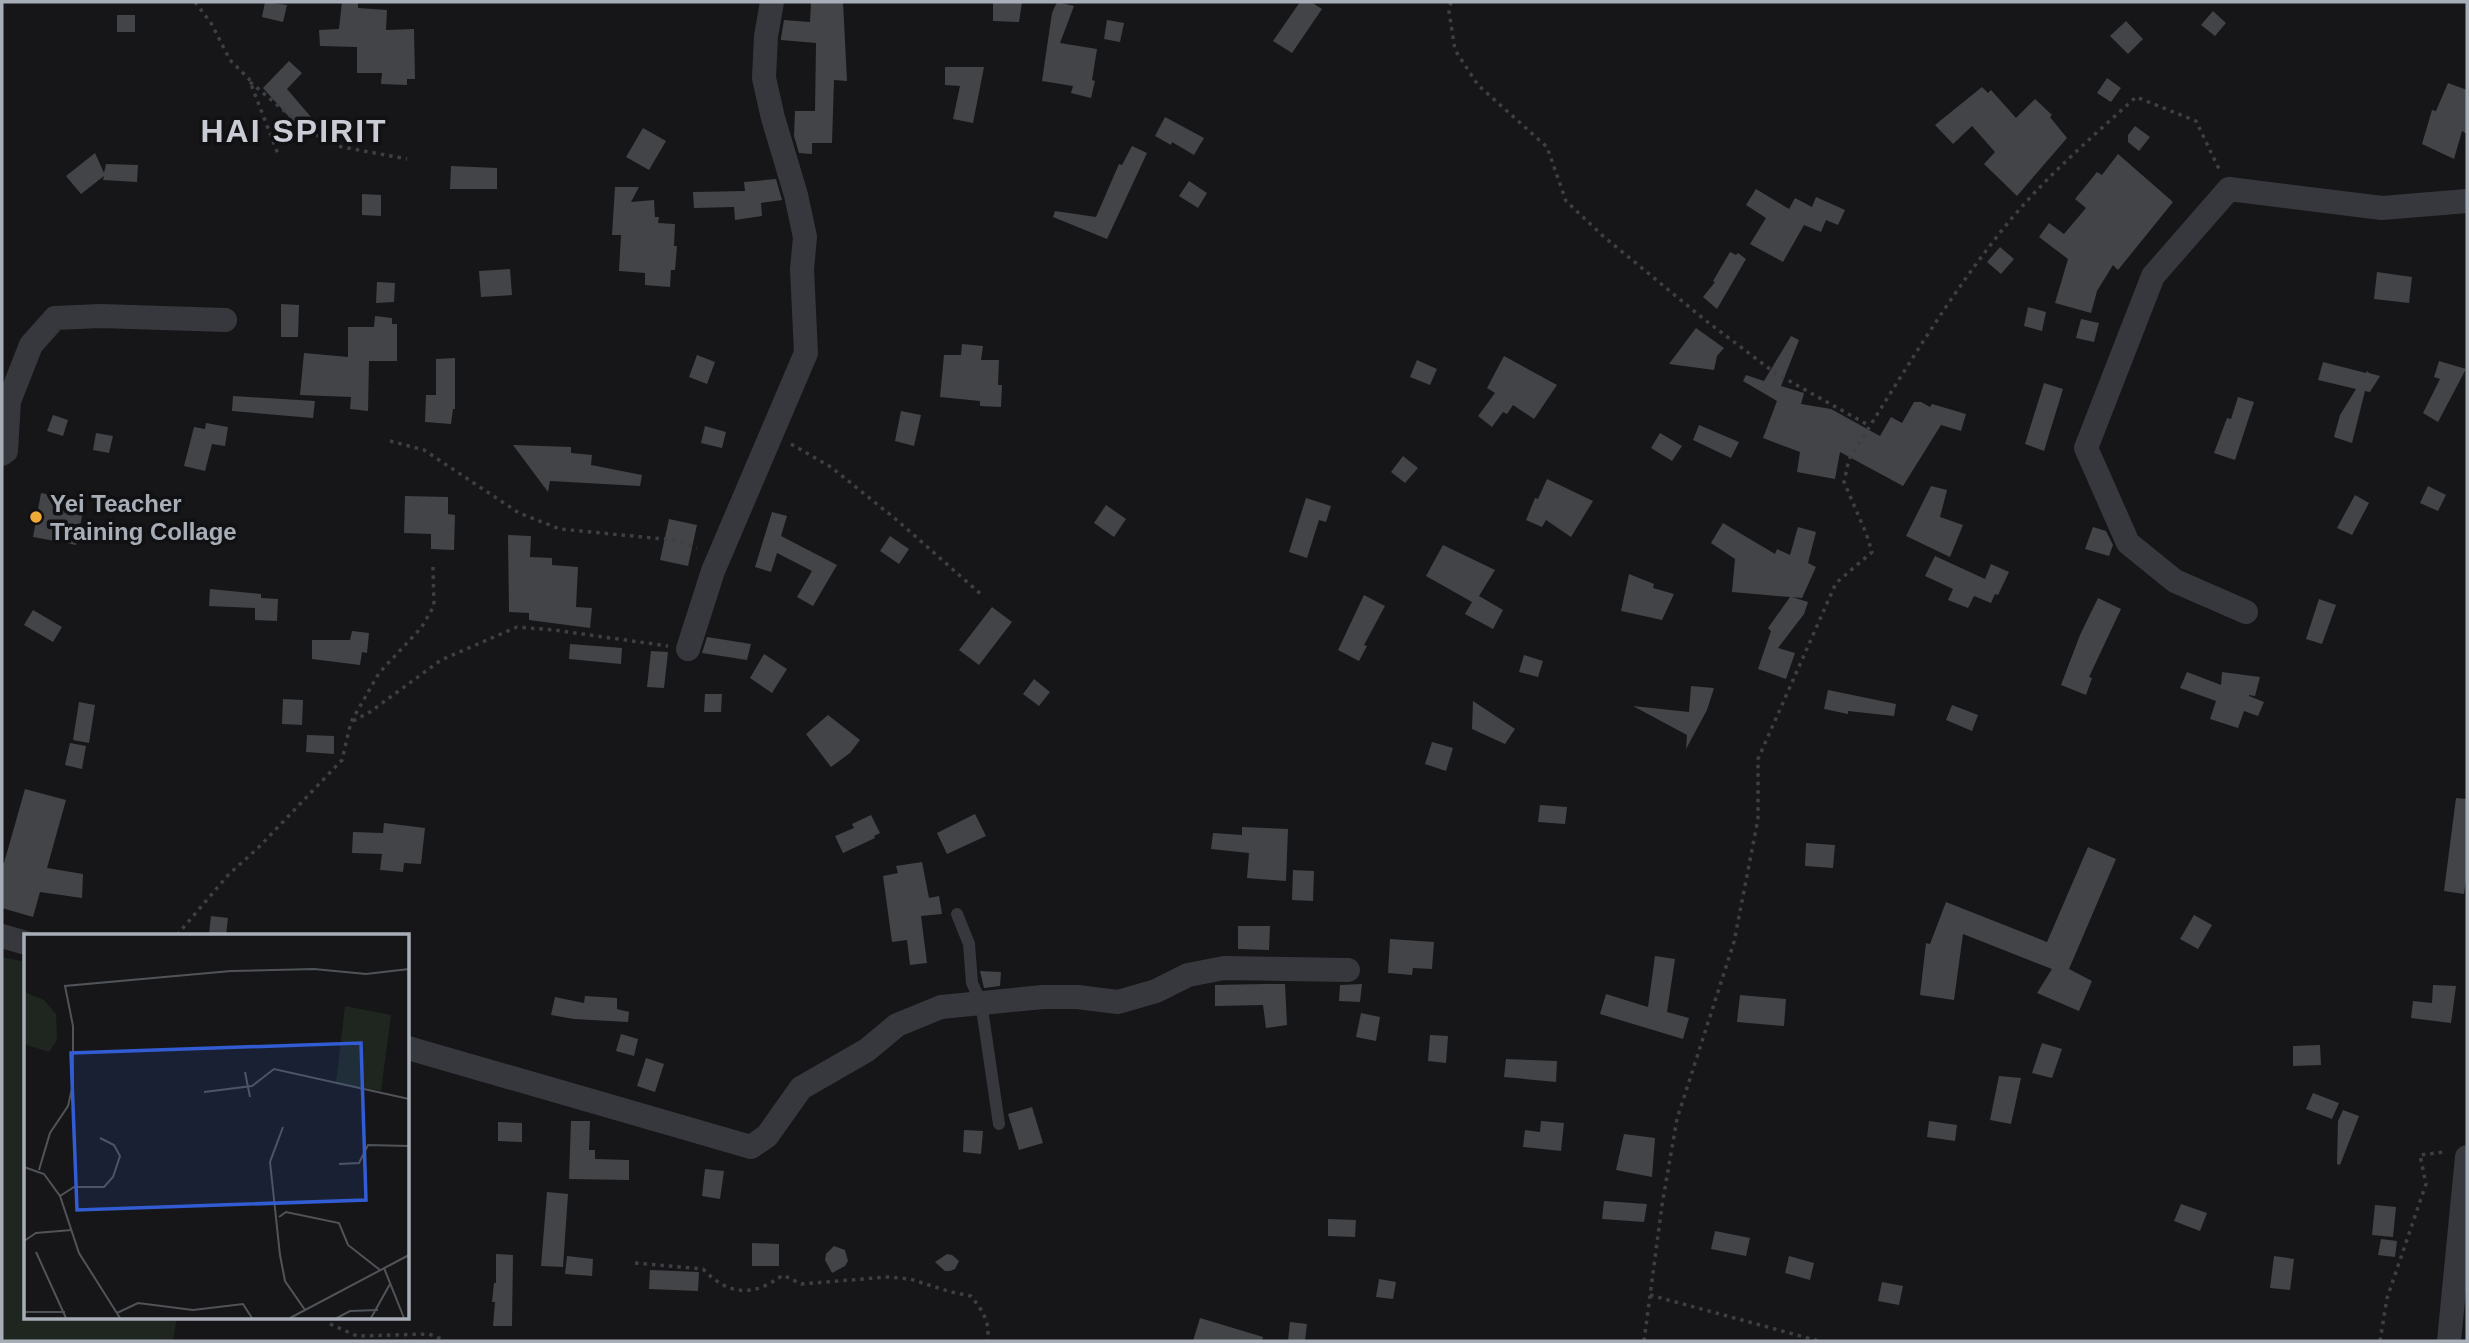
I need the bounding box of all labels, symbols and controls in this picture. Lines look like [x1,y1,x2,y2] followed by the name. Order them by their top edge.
[200,113,388,149] district label: HAI SPIRIT
[50,490,237,545] place label: Yei Teacher Training Collage
[28,509,44,525] marker: Yei Teacher Training Collage
[24,934,410,1318] inset map

